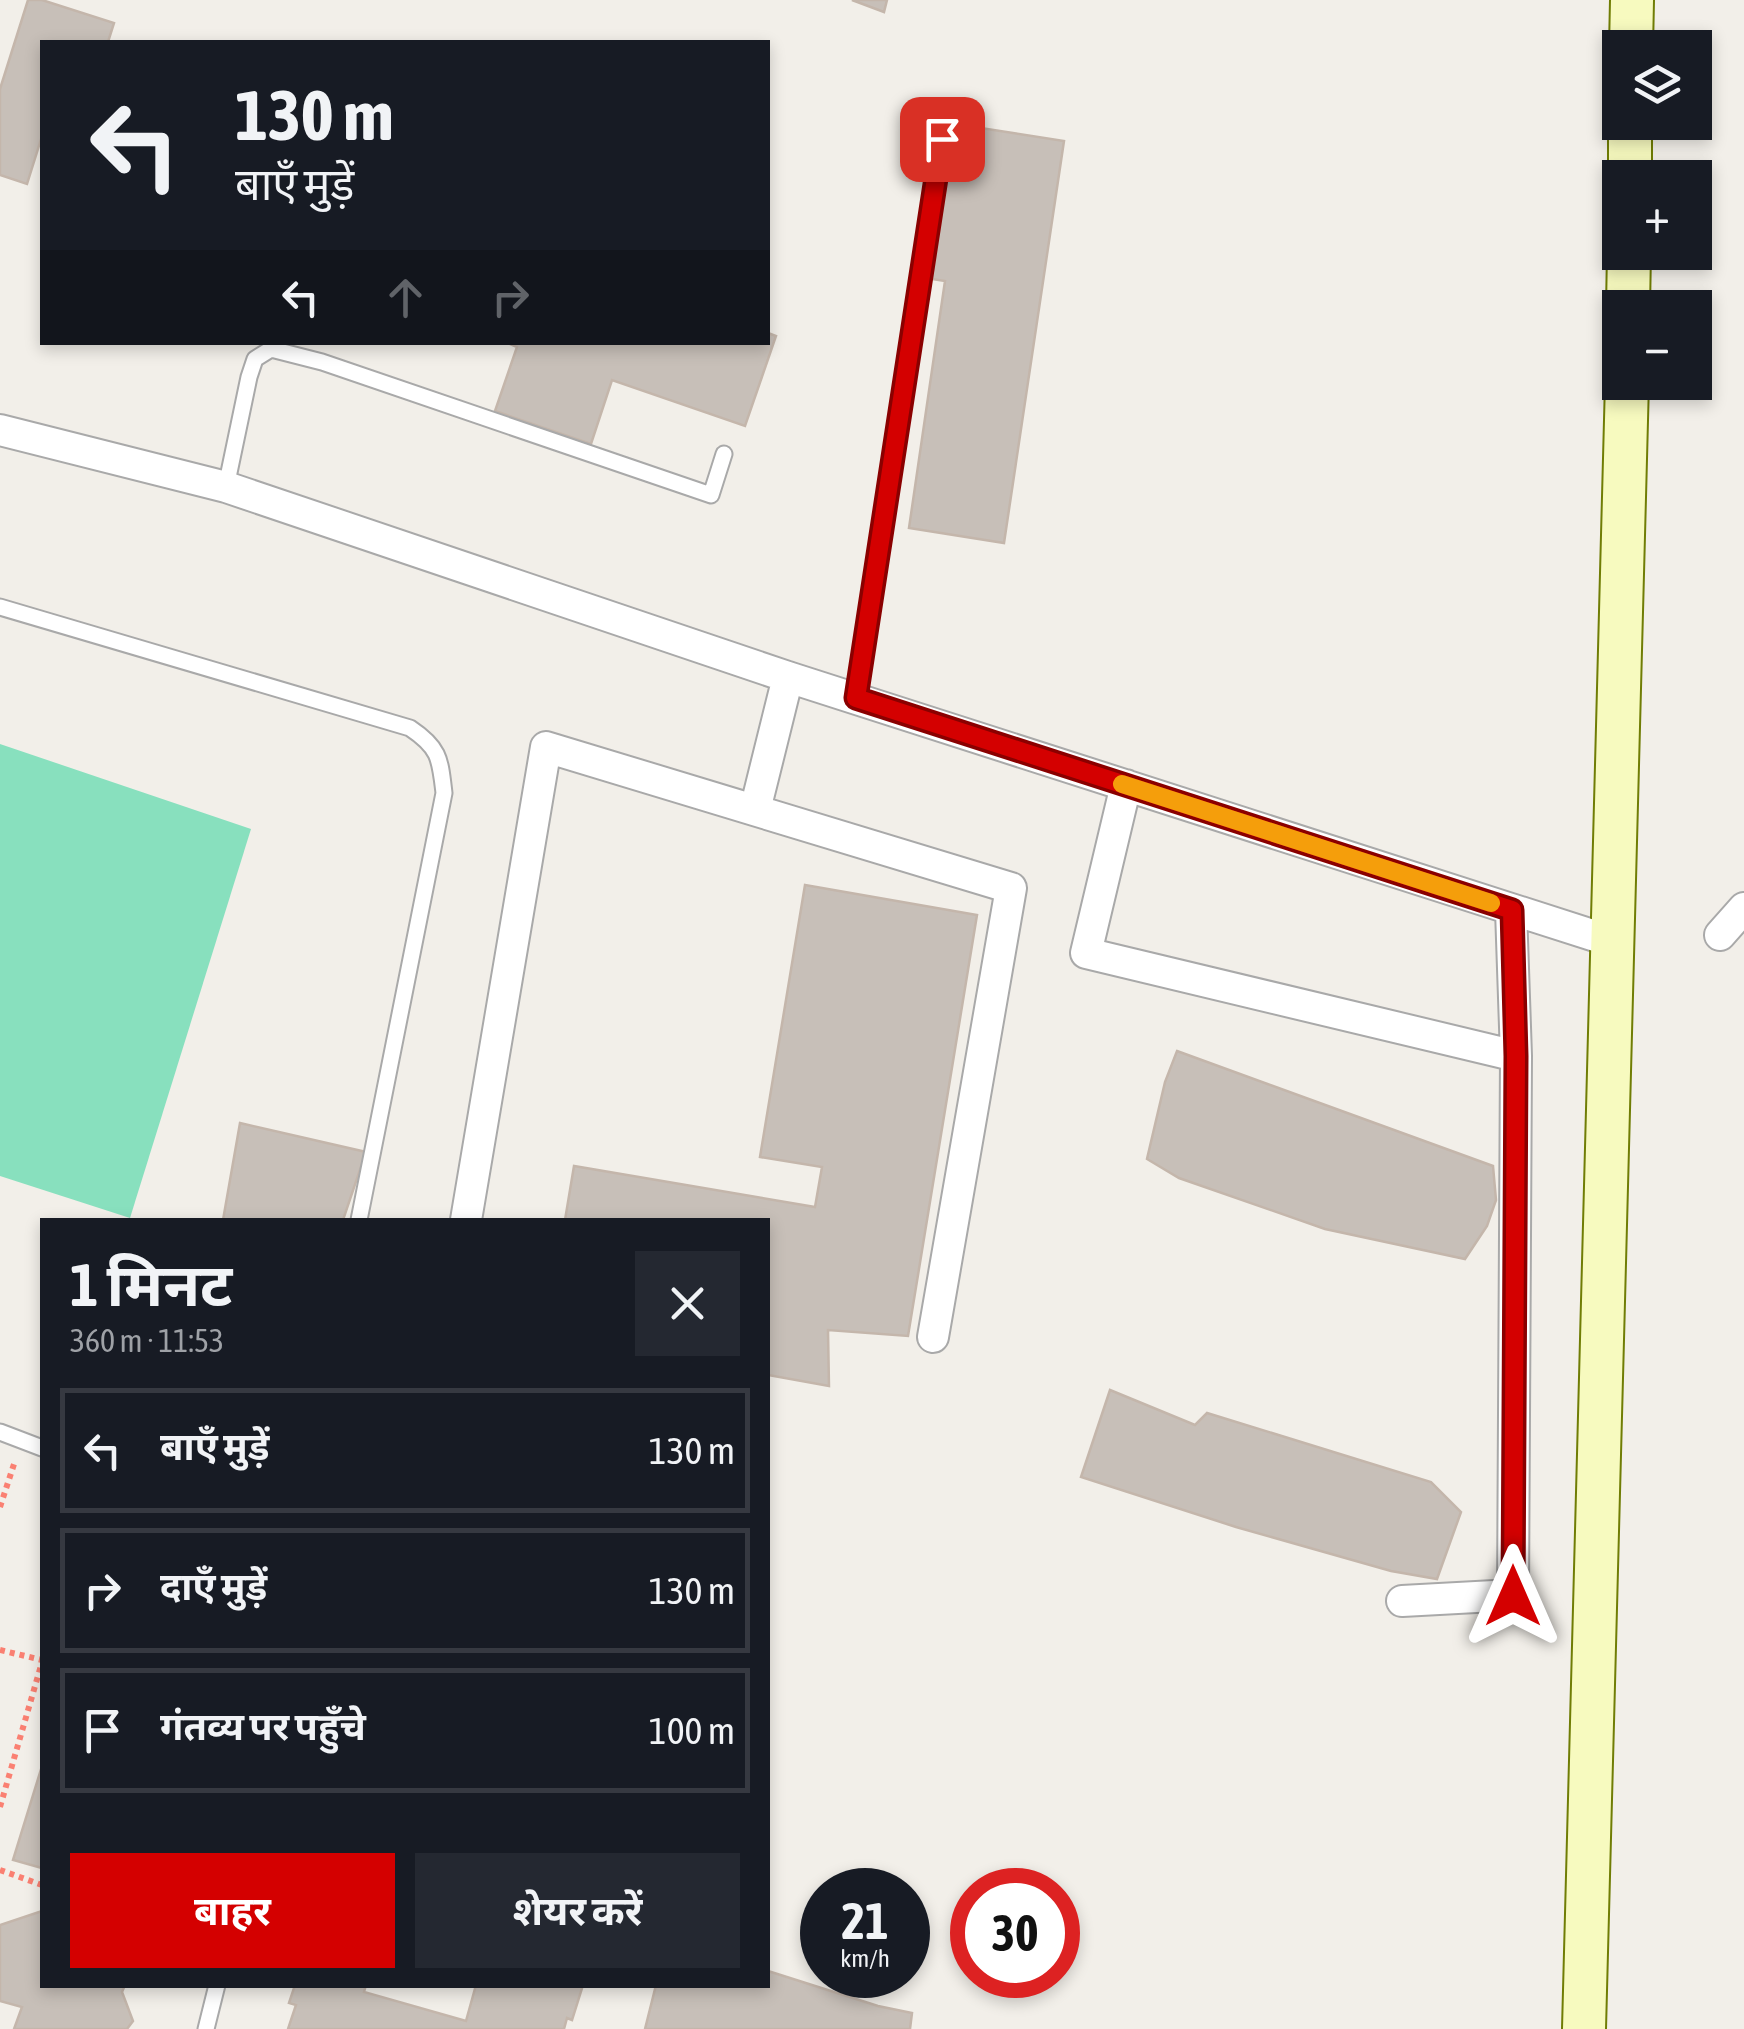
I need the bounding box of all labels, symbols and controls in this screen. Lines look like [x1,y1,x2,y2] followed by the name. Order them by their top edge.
[1602,30,1712,400] map controls
[1602,30,1712,140] button: layers
[235,75,394,155] text: 130 m
[70,80,200,210] icon: left
[900,97,985,182] pin
[915,112,970,167] icon: arrive
[235,158,354,210] text: बाएँ मुड़ें
[1602,160,1712,270] button: +
[273,270,328,325] icon: left
[378,270,433,325] icon: ahead
[483,270,538,325] icon: right
[1602,290,1712,400] button: −
[70,1250,232,1319] text: 1 मिनट
[635,1251,740,1356] button: close
[70,1322,224,1359] text: 360 m · 11:53
[75,1423,130,1478] icon: left
[160,1425,269,1468] text: बाएँ मुड़ें
[649,1429,735,1472] text: 130 m
[1461,1544,1565,1648] position arrow
[75,1563,130,1618] icon: right
[160,1565,267,1608] text: दाएँ मुड़ें
[649,1569,735,1612] text: 130 m
[75,1703,130,1758] icon: arrive
[160,1705,366,1748] text: गंतव्य पर पहुँचे
[649,1709,735,1752] text: 100 m
[70,1853,395,1968] button: बाहर
[415,1853,740,1968] button: शेयर करें
[950,1868,1080,1998] speed limit sign: 30
[841,1892,888,1950] text: 21
[840,1944,890,1972] text: km/h

